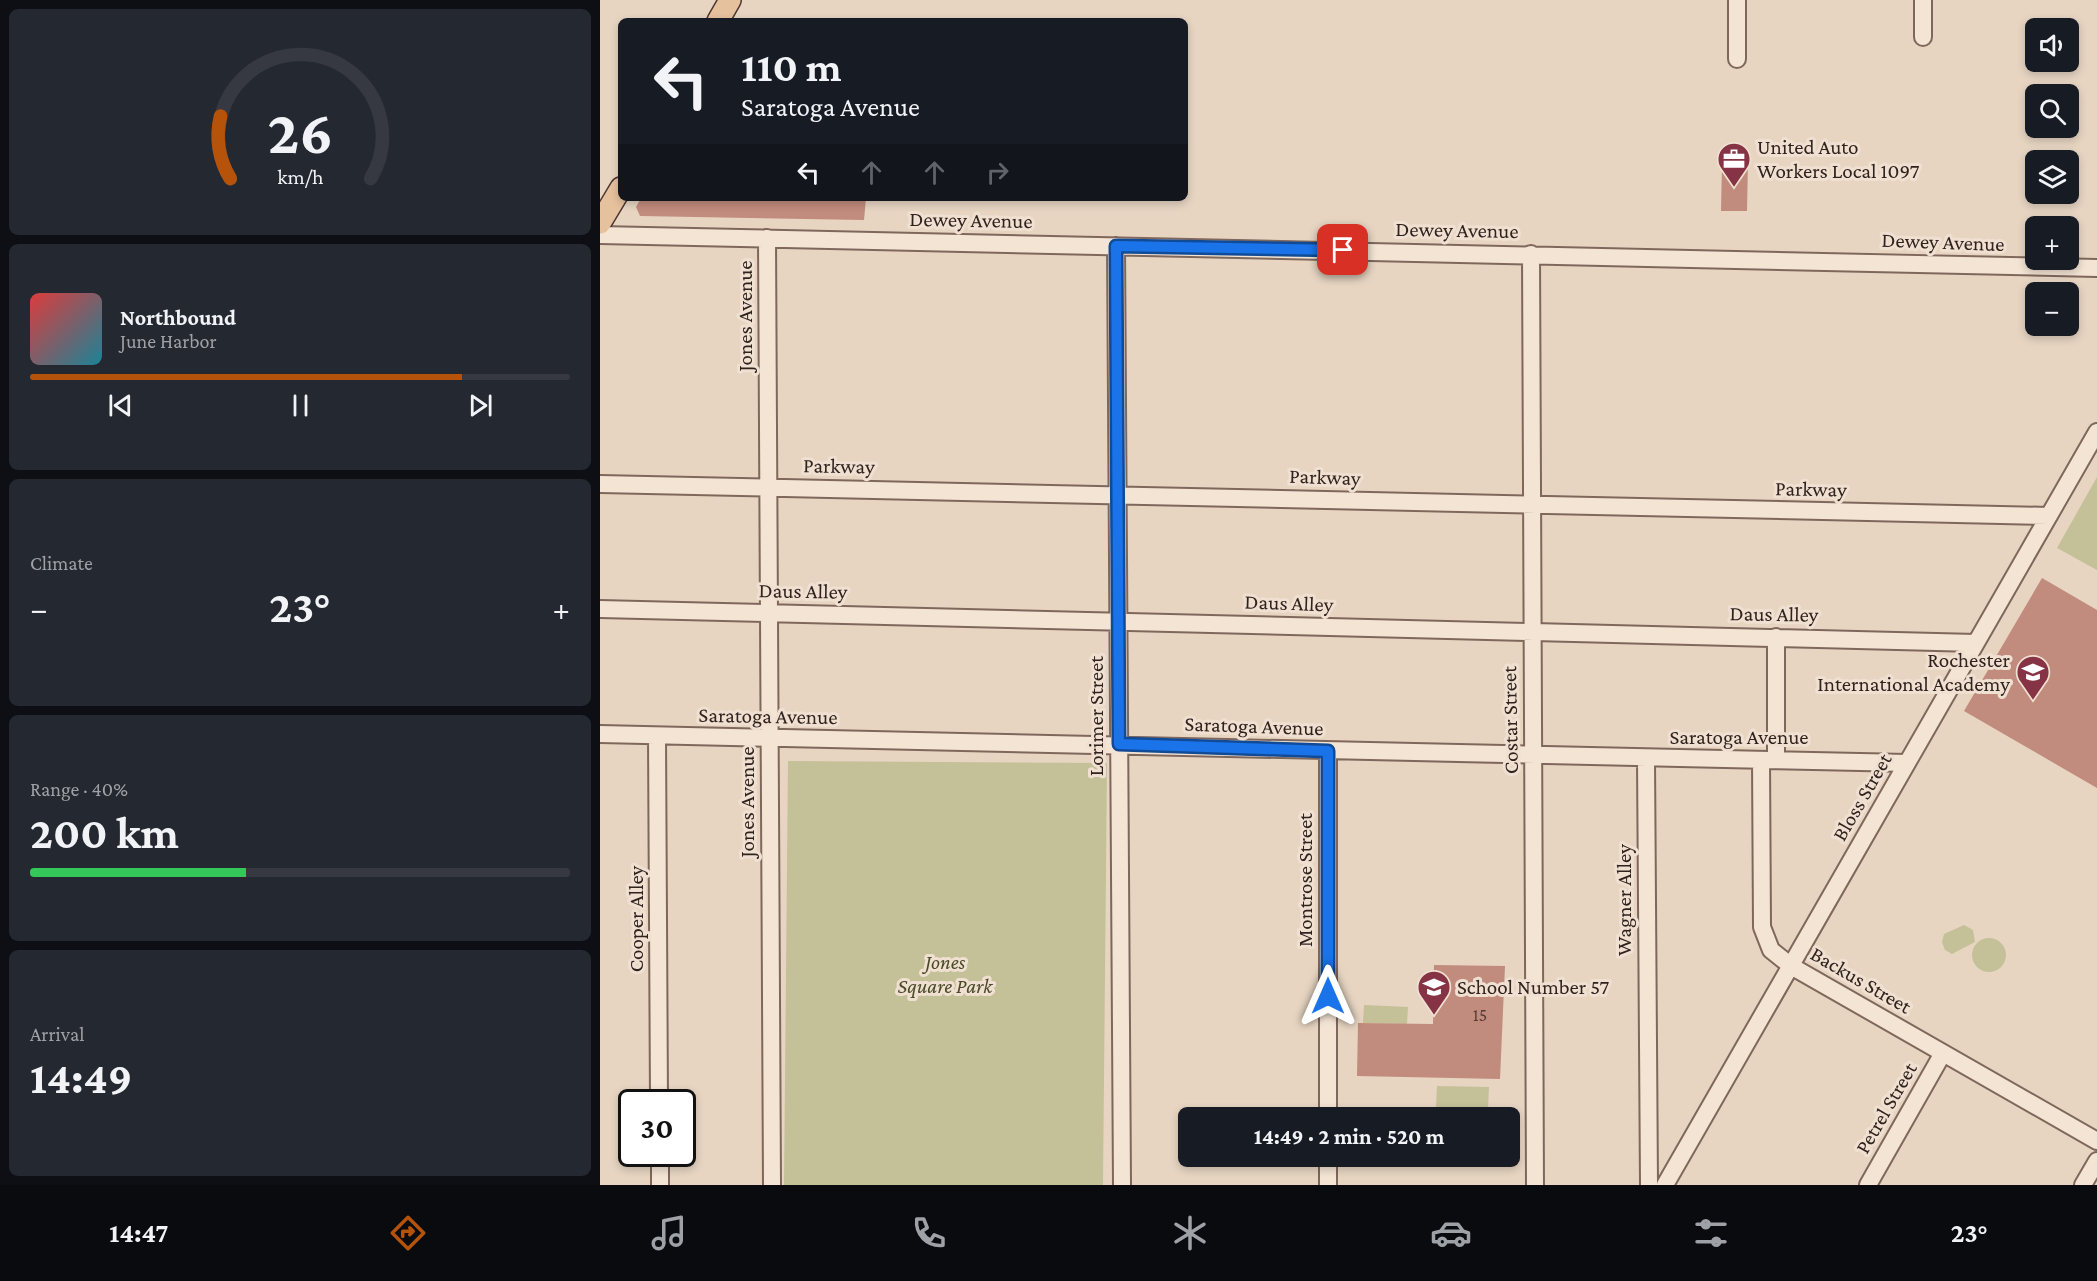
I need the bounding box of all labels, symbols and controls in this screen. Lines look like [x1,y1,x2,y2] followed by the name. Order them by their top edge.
[2025,18,2079,336] map controls
[2025,18,2079,72] button: sound
[642,42,720,120] icon: left
[741,43,842,90] text: 110 m
[2025,84,2079,138] button: search
[741,92,920,122] text: Saratoga Avenue
[267,97,333,166] text: 26
[1757,135,1920,183] place label: United Auto Workers Local 1097
[1716,141,1752,188] office icon: United Auto Workers Local 1097
[2025,150,2079,204] button: layers
[792,156,825,189] icon: left
[855,156,888,189] icon: ahead
[918,156,951,189] icon: ahead
[981,156,1014,189] icon: right
[277,165,324,189] text: km/h
[909,207,1033,233] street label: Dewey Avenue
[2025,216,2079,270] button: +
[1395,217,1519,243] street label: Dewey Avenue
[1317,224,1368,275] pin
[1881,228,2005,256] street label: Dewey Avenue
[1326,233,1359,266] icon: arrive
[733,260,757,374] street label: Jones Avenue
[2025,282,2079,336] button: −
[120,305,236,330] text: Northbound
[120,330,217,352] text: June Harbor
[104,389,137,422] icon: previous
[284,389,317,422] icon: pause
[464,389,497,422] icon: next
[803,453,875,479] street label: Parkway
[1289,464,1362,490] street label: Parkway
[1775,476,1847,502] street label: Parkway
[30,552,93,574] text: Climate
[758,578,848,604] street label: Daus Alley
[269,582,331,632] text: 23°
[1244,589,1334,617] street label: Daus Alley
[30,590,47,627] text: −
[553,590,570,627] text: +
[1729,601,1819,627] street label: Daus Alley
[1817,648,2011,696] place label: Rochester International Academy
[2015,654,2051,701] school or university icon: Rochester International Academy
[1084,655,1108,776] street label: Lorimer Street
[1497,665,1523,774] street label: Costar Street
[698,703,838,729] street label: Saratoga Avenue
[1184,712,1324,740] street label: Saratoga Avenue
[1669,725,1809,749] street label: Saratoga Avenue
[735,746,759,860] street label: Jones Avenue
[1827,748,1897,845] street label: Bloss Street
[30,778,128,800] text: Range · 40%
[30,808,179,858] text: 200 km
[1293,812,1317,947] street label: Montrose Street
[1612,844,1636,956] street label: Wagner Alley
[624,865,648,972] street label: Cooper Alley
[1806,942,1917,1019] street label: Backus Street
[898,950,993,998] park label: Jones Square Park
[1296,964,1360,1028] position arrow
[1416,969,1452,1016] school or university icon: School Number 57
[1457,975,1610,999] place label: School Number 57
[1473,1005,1487,1025] house number: 15
[30,1023,84,1045] text: Arrival
[30,1053,132,1103] text: 14:49
[1850,1057,1922,1158] street label: Petrel Street
[618,1089,696,1167] speed limit sign: 30
[1254,1124,1444,1149] text: 14:49 · 2 min · 520 m
[387,1212,429,1254] icon: directions
[648,1212,690,1254] icon: music
[908,1212,950,1254] icon: phone
[1169,1212,1211,1254] icon: climate
[1430,1212,1472,1254] icon: car
[1690,1212,1732,1254] icon: filters
[109,1218,168,1248] text: 14:47
[1951,1218,1988,1248] text: 23°

